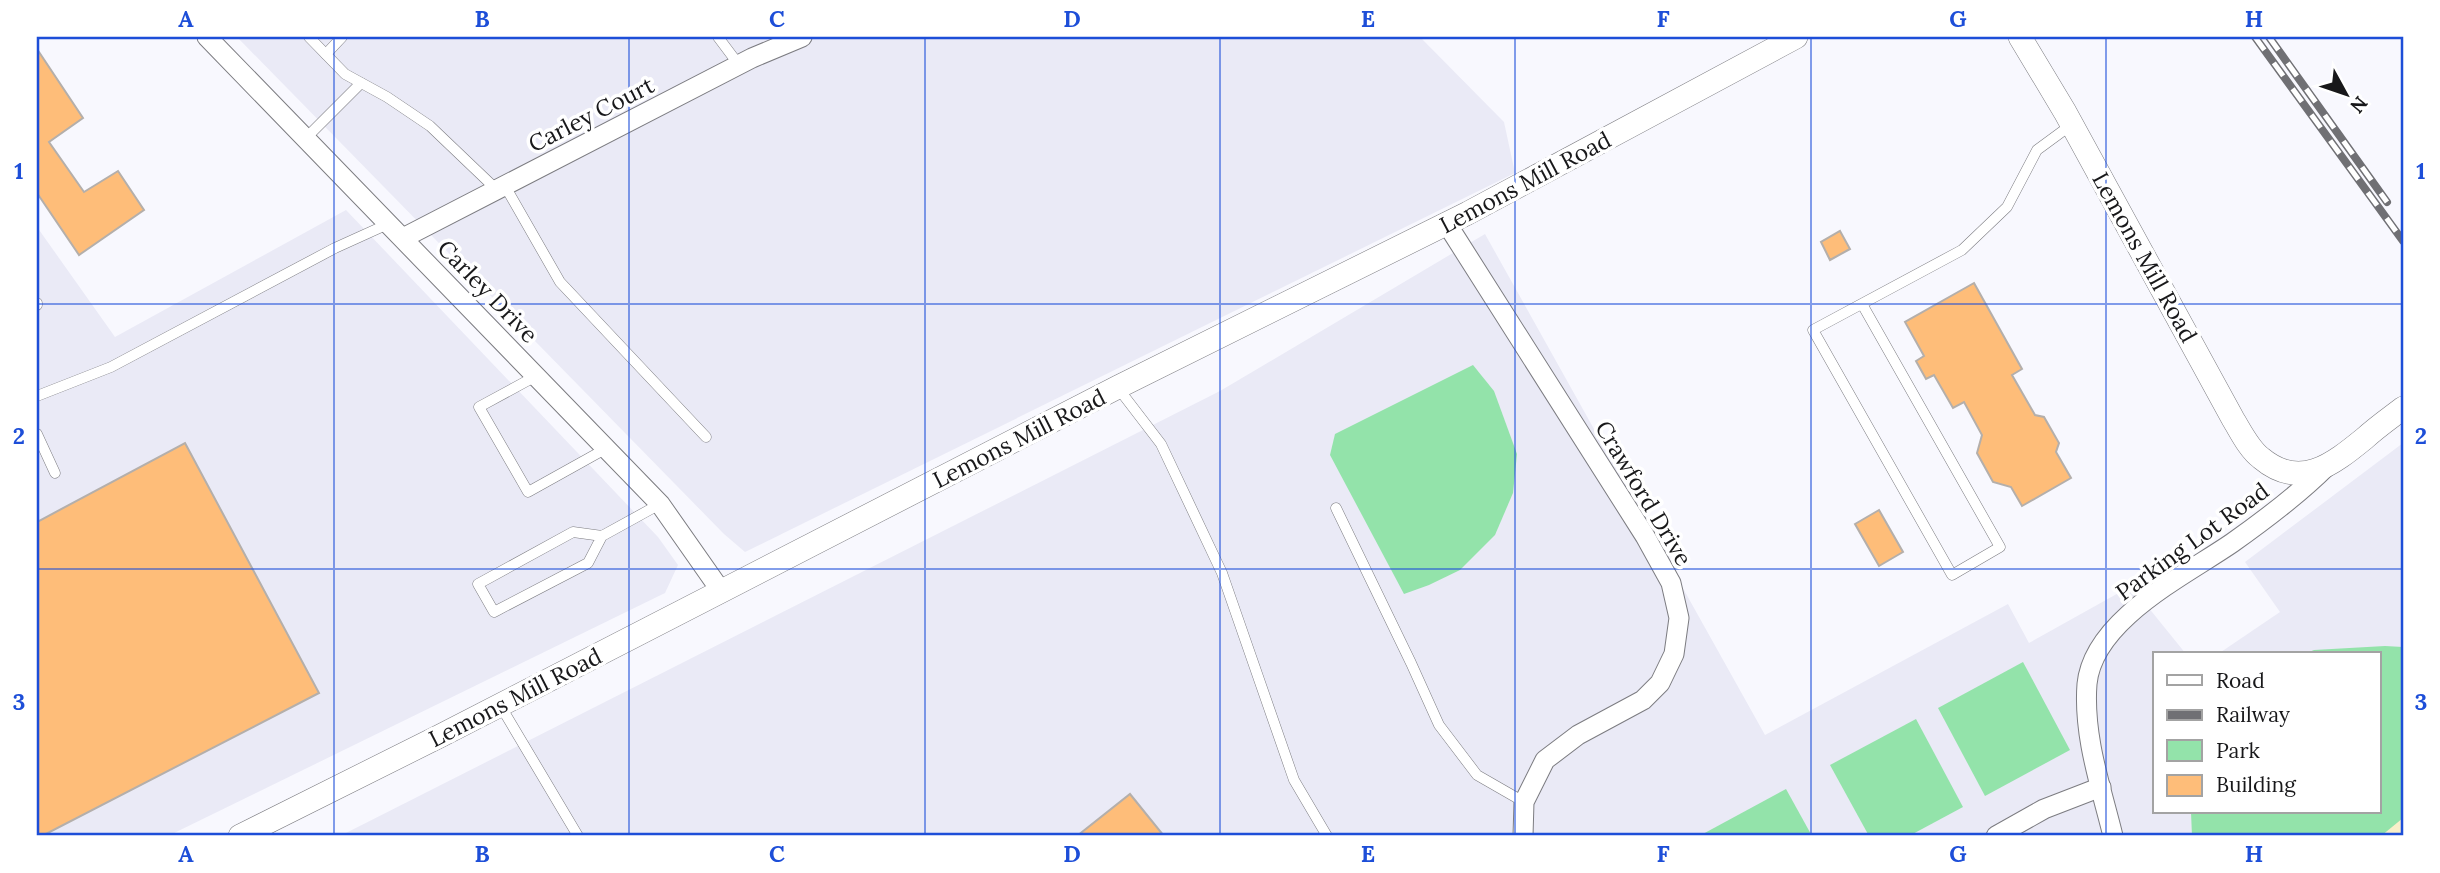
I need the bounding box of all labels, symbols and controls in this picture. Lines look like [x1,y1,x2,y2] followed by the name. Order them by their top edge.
[178,4,194,33] text: A
[474,4,490,33] text: B
[769,4,785,33] text: C
[1063,4,1081,33] text: D
[1361,4,1375,33] text: E
[1656,4,1670,33] text: F
[1949,4,1967,33] text: G
[2245,4,2263,33] text: H
[2310,60,2380,130] north arrow
[523,70,659,158] street label: Carley Court
[2345,92,2373,119] text: N
[1434,124,1616,239] street label: Lemons Mill Road
[14,156,24,185] text: 1
[2416,156,2426,185] text: 1
[2086,167,2204,347] street label: Lemons Mill Road
[432,233,544,349] street label: Carley Drive
[928,382,1110,494] street label: Lemons Mill Road
[1589,415,1699,571] street label: Crawford Drive
[13,421,25,450] text: 2
[2415,421,2427,450] text: 2
[2110,476,2274,606] street label: Parking Lot Road
[424,641,606,753] street label: Lemons Mill Road
[2153,652,2380,814] legend
[2216,667,2265,694] text: Road
[13,687,25,716] text: 3
[2415,687,2427,716] text: 3
[2216,701,2290,728] text: Railway
[2216,737,2260,764] text: Park
[2216,771,2296,798] text: Building
[178,839,194,868] text: A
[474,839,490,868] text: B
[769,839,785,868] text: C
[1063,839,1081,868] text: D
[1361,839,1375,868] text: E
[1656,839,1670,868] text: F
[1949,839,1967,868] text: G
[2245,839,2263,868] text: H

